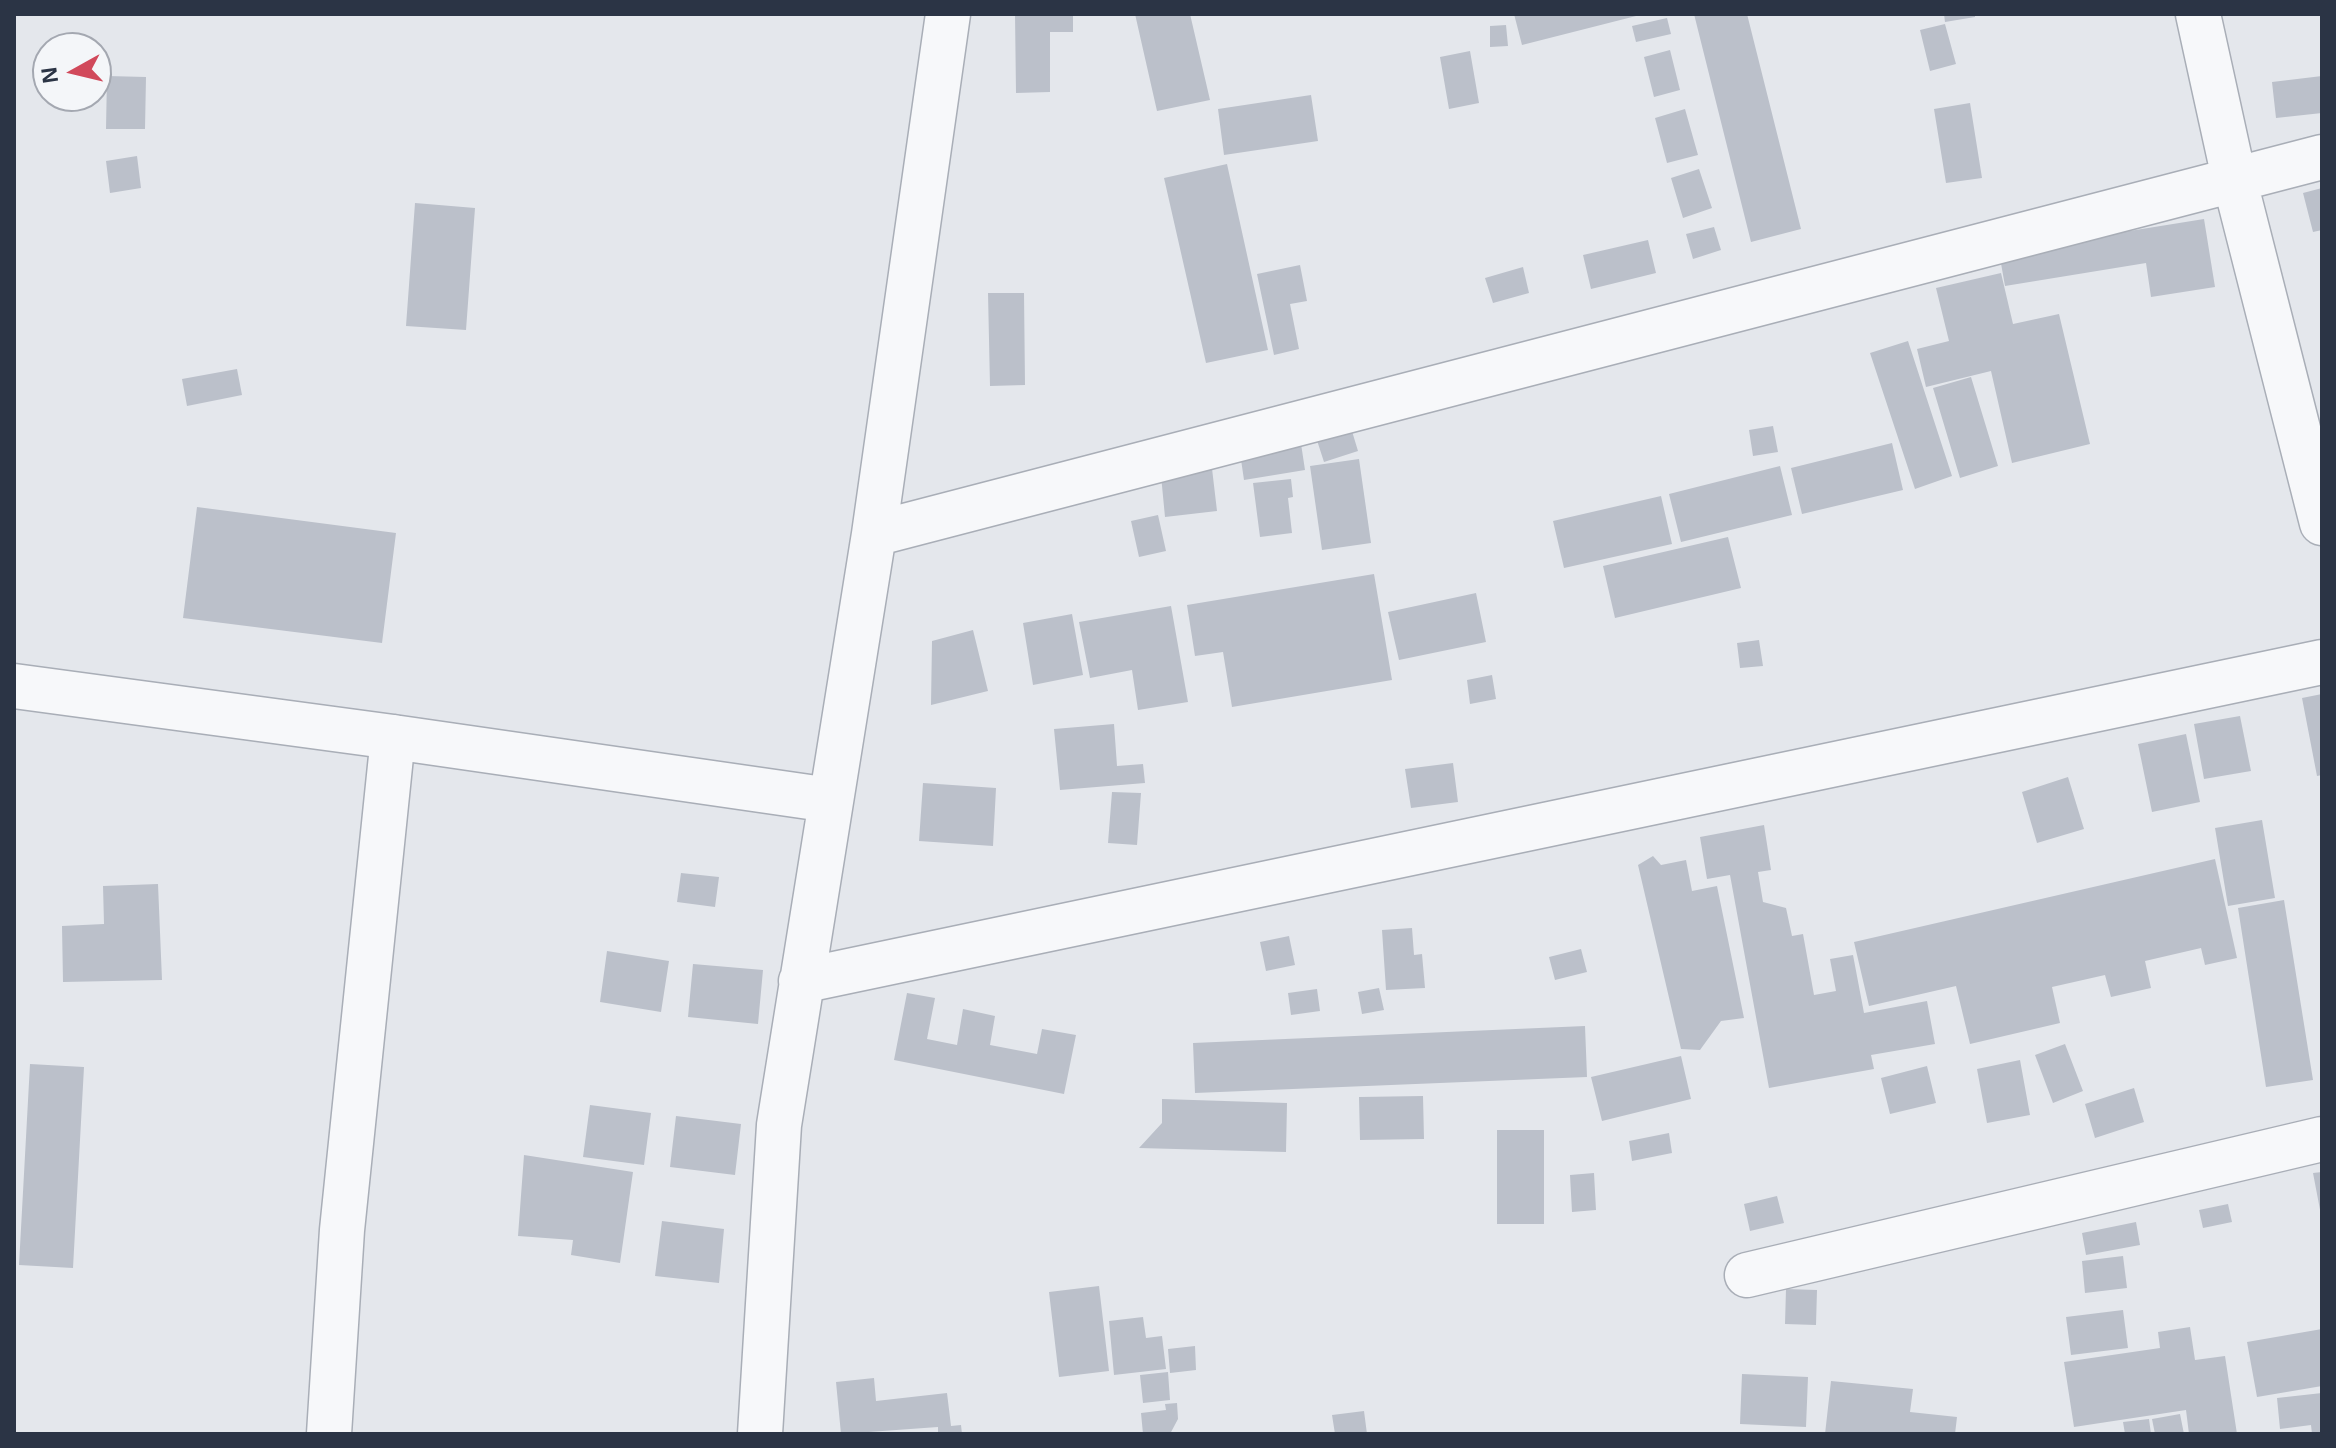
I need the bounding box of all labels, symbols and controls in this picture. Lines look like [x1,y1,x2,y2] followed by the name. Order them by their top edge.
[32,32,112,112] north arrow
[36,66,63,85] text: N

